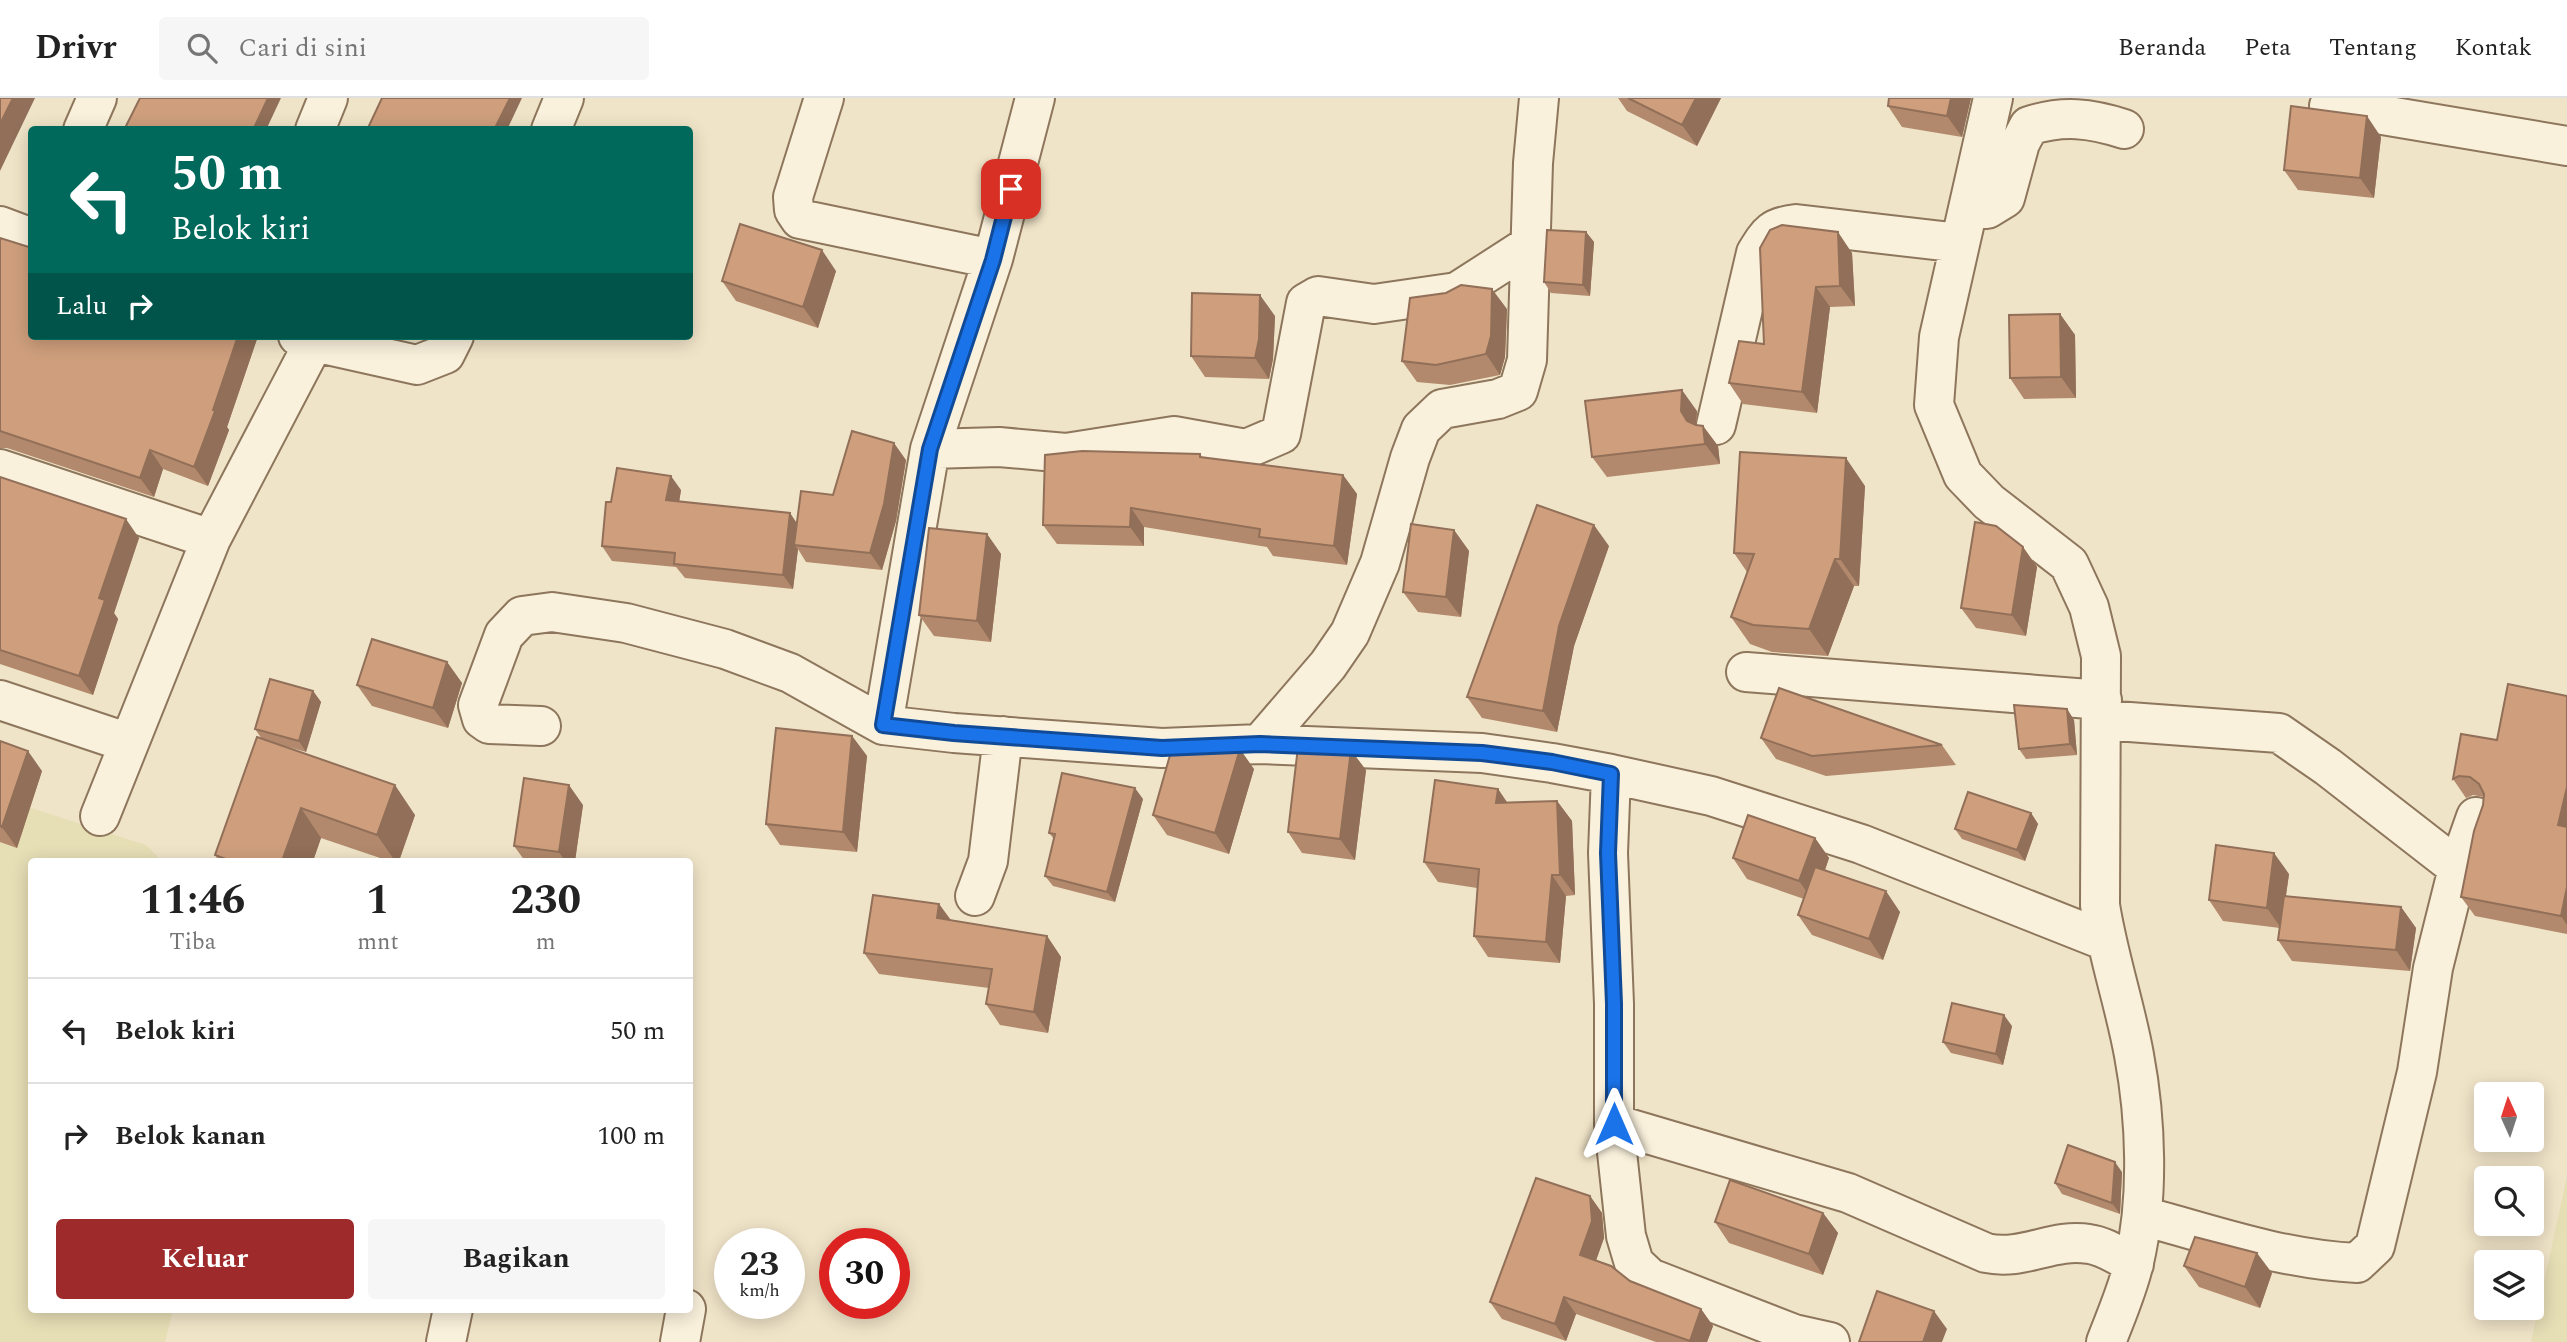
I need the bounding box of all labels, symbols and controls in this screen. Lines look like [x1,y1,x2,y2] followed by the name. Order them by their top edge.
[159,17,649,80] search box
[35,23,117,73] text: Drivr
[239,28,367,68] text: Cari di sini
[183,29,221,67] icon: search
[2118,30,2206,66] text: Beranda
[2244,30,2291,66] text: Peta
[2329,30,2417,66] text: Tentang
[2455,30,2532,66] text: Kontak
[171,137,282,212] text: 50 m
[56,154,147,245] icon: left
[981,159,1041,219] pin
[992,170,1030,208] icon: arrive
[171,205,310,254] text: Belok kiri
[56,286,107,326] text: Lalu
[121,287,159,325] icon: right
[140,869,245,932] text: 11:46
[366,869,390,932] text: 1
[510,869,581,932] text: 230
[169,925,216,960] text: Tiba
[357,925,399,960] text: mnt
[536,925,556,960] text: m
[115,1011,235,1051] text: Belok kiri
[610,1011,665,1051] text: 50 m
[56,1012,94,1050] icon: left
[2474,1082,2544,1152] north arrow
[2474,1082,2544,1320] map controls
[1577,1087,1651,1161] position arrow
[115,1116,266,1156] text: Belok kanan
[597,1116,665,1156] text: 100 m
[56,1117,94,1155] icon: right
[2474,1166,2544,1236] button: search
[56,1219,354,1299] button: Keluar
[368,1219,665,1299] button: Bagikan
[819,1228,910,1319] speed limit sign: 30
[740,1238,779,1291] text: 23
[2474,1250,2544,1320] button: layers
[739,1277,780,1304] text: km/h

